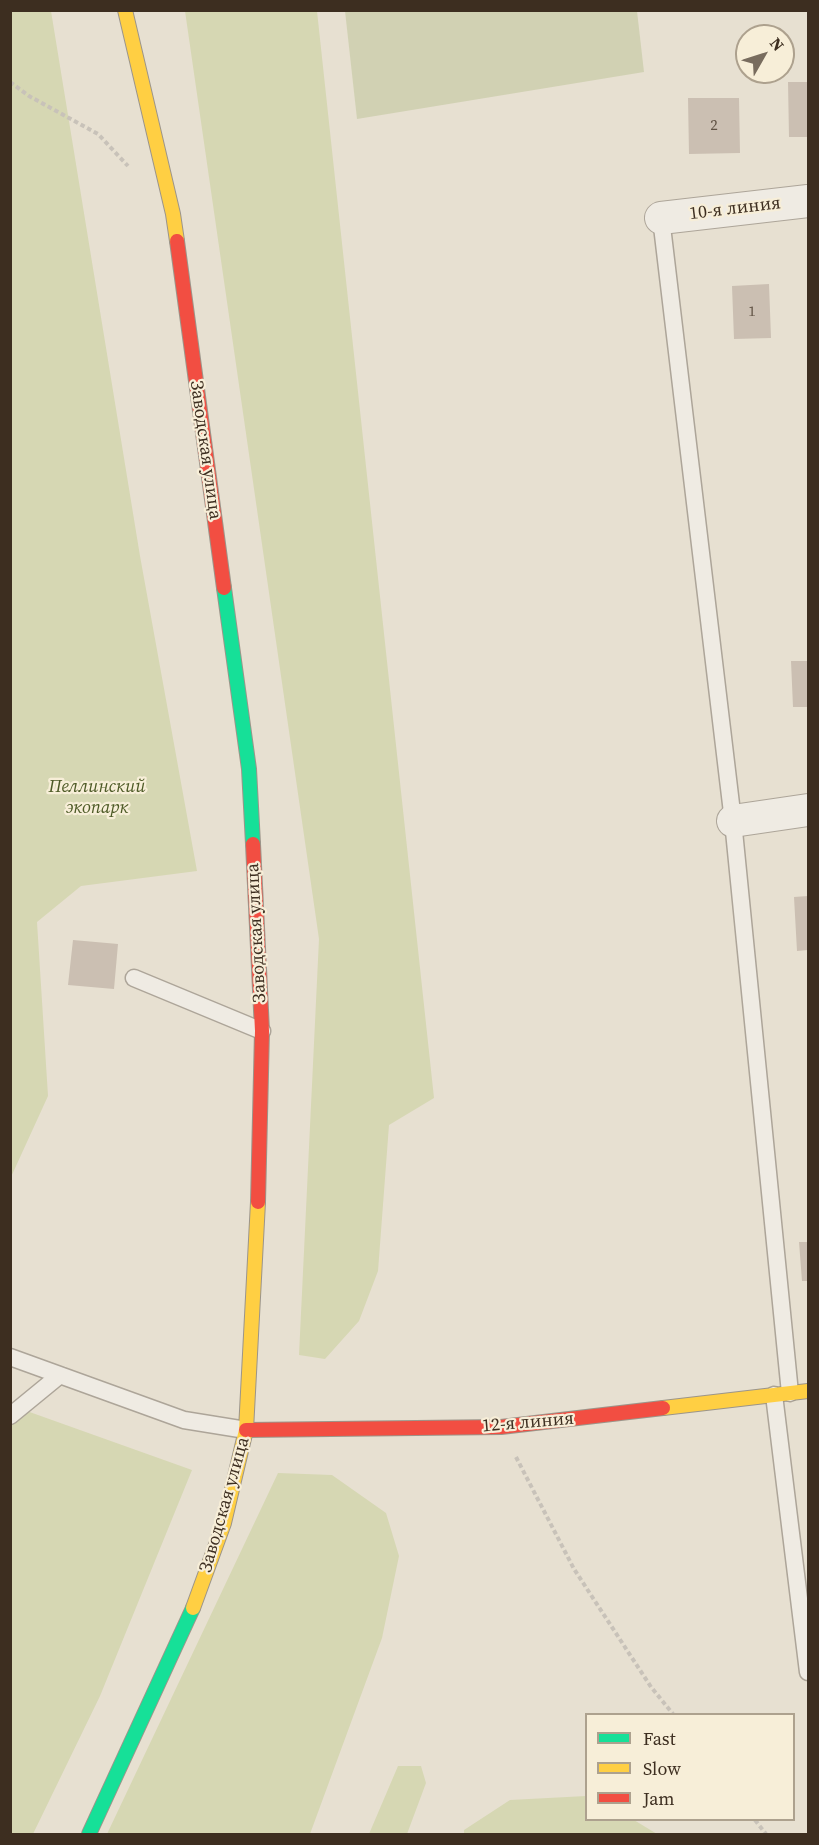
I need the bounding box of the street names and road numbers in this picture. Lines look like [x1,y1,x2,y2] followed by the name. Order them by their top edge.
[688,193,782,225] street label: 10-я линия
[185,379,225,521] street label: Заводская улица
[243,862,271,1004] street label: Заводская улица
[481,1408,575,1438] street label: 12-я линия
[195,1435,255,1575] street label: Заводская улица

